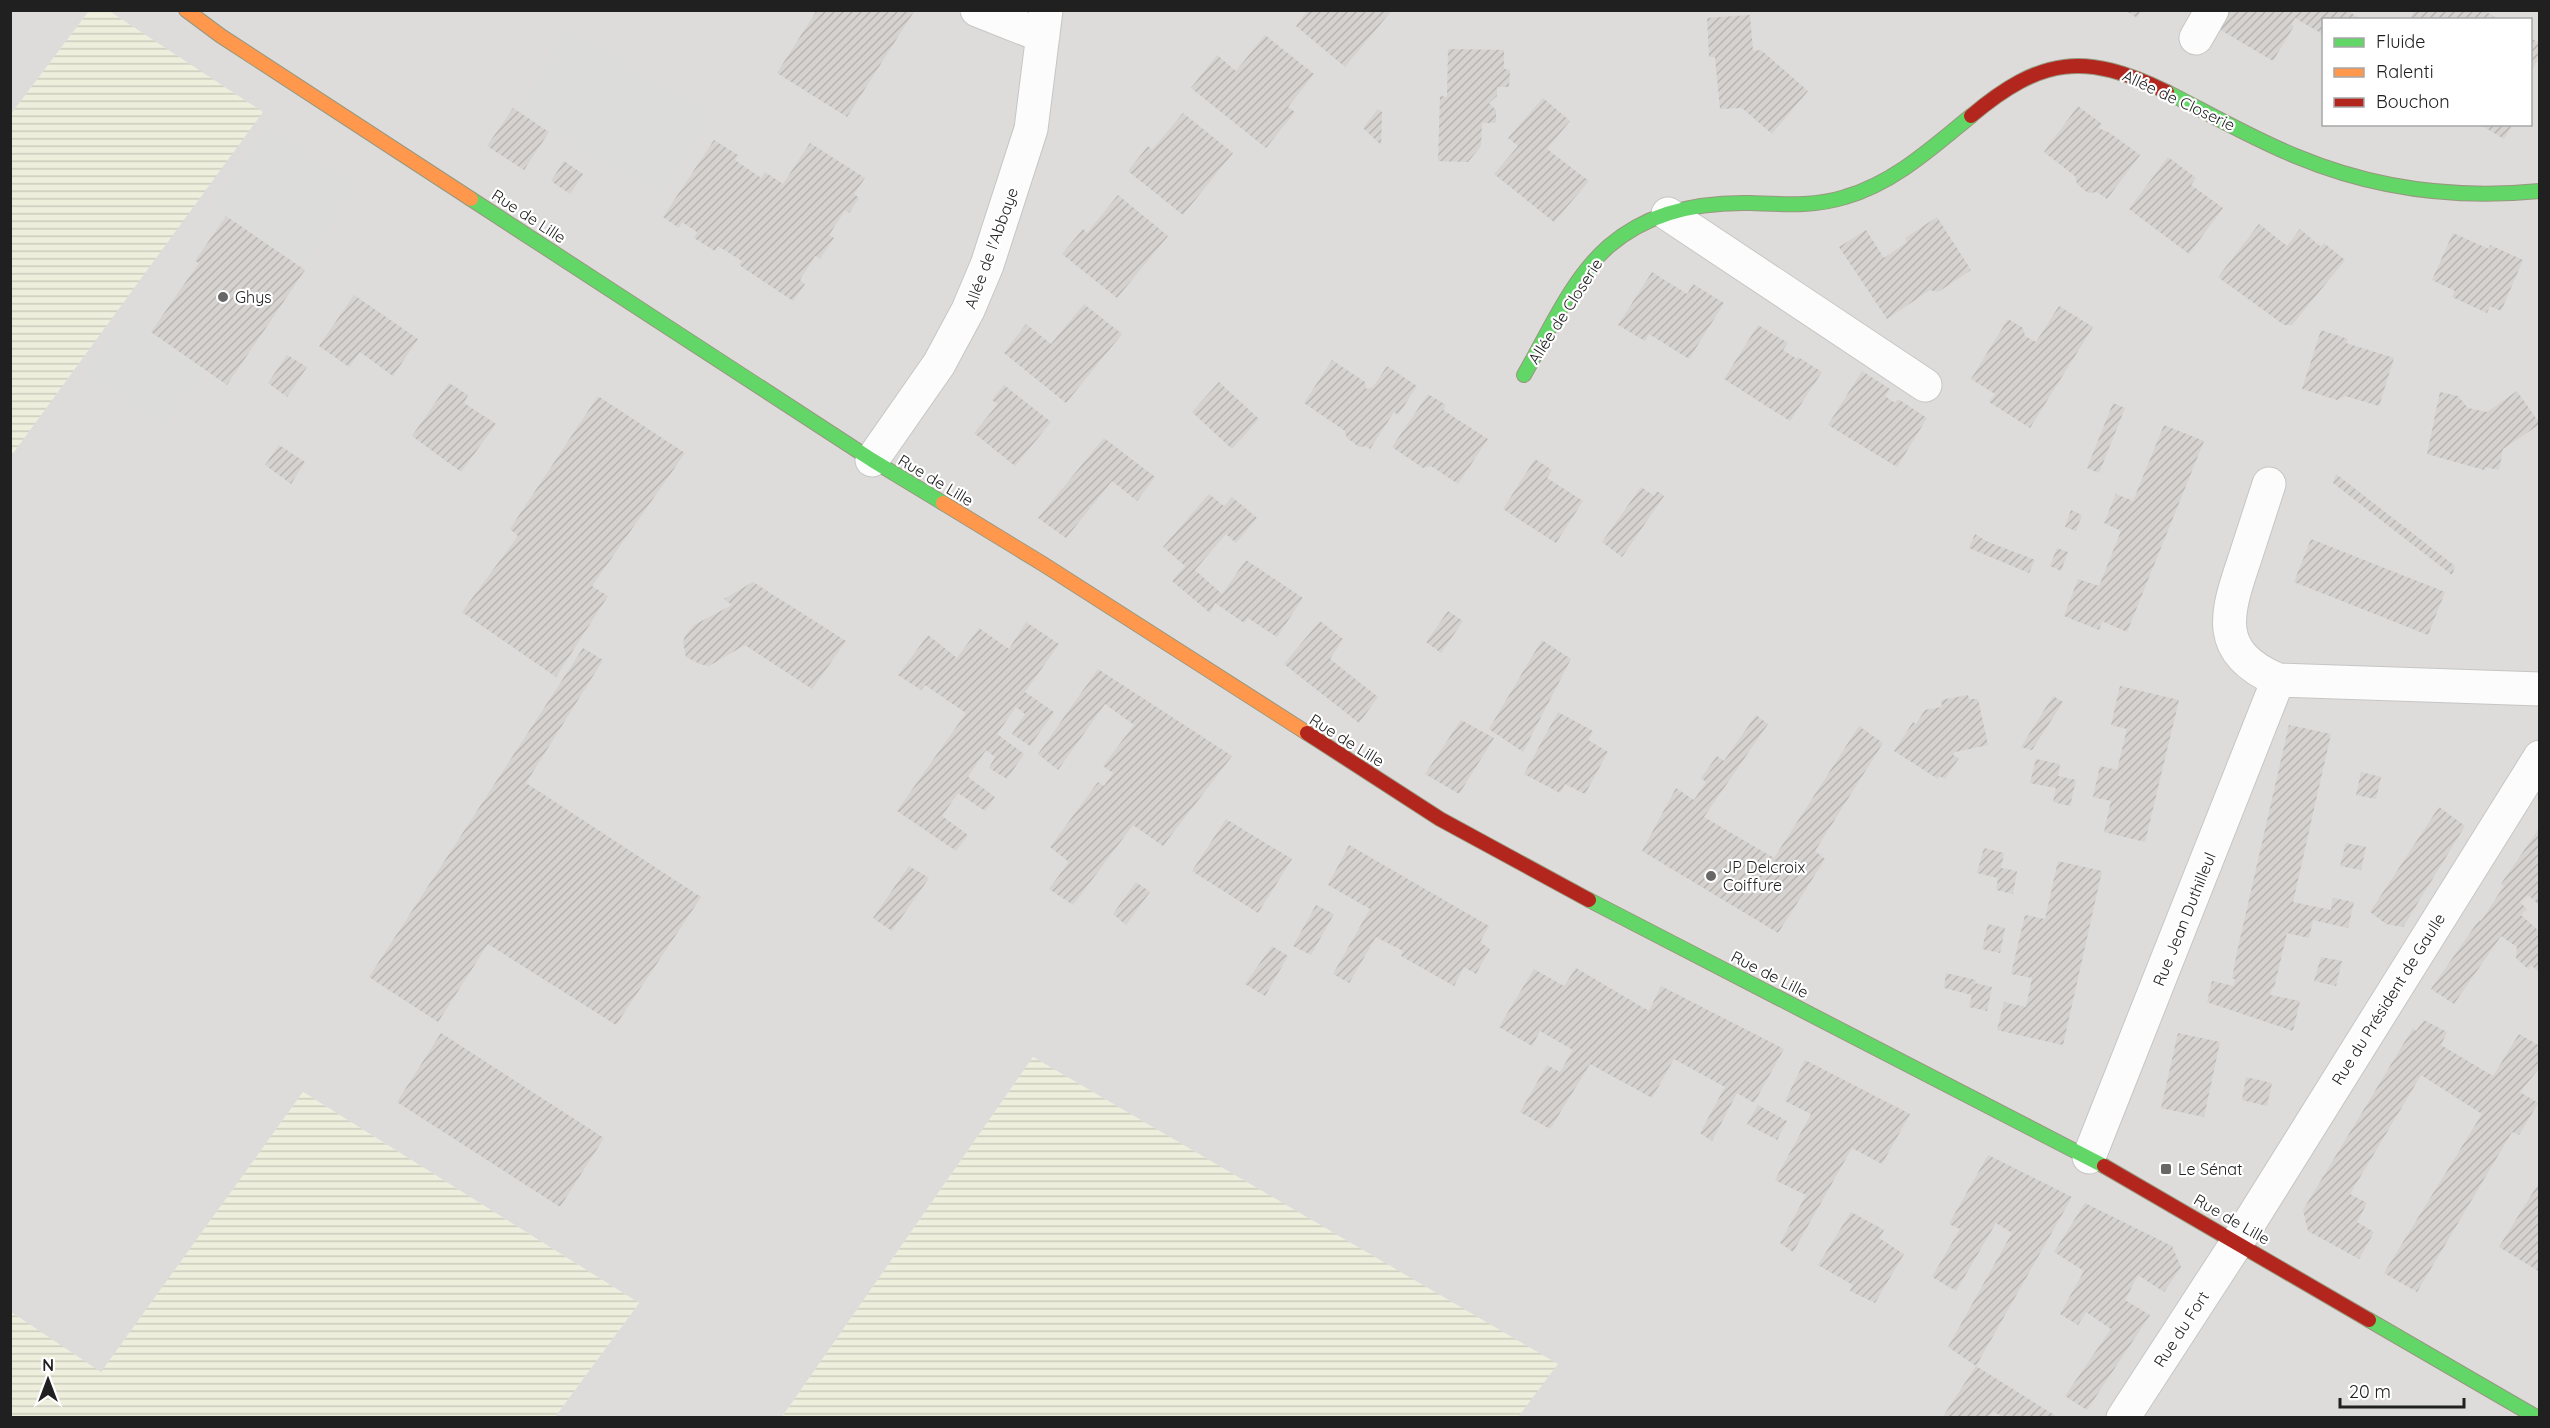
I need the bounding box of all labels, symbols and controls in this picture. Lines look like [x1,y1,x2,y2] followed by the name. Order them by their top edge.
[2322,18,2532,126] legend
[2376,30,2425,53] text: Fluide
[2376,60,2434,83] text: Ralenti
[2120,65,2238,135] street label: Allée de Closerie
[2376,90,2450,113] text: Bouchon
[488,185,570,247] street label: Rue de Lille
[960,185,1022,311] street label: Allée de l'Abbaye
[1523,254,1607,368] street label: Allée de Closerie
[235,287,272,307] place label: Ghys
[216,290,230,304] marker: Ghys
[895,450,977,510] street label: Rue de Lille
[1306,709,1388,771] street label: Rue de Lille
[2148,849,2220,989] street label: Rue Jean Duthilleul
[1723,857,1805,895] place label: JP Delcroix Coiffure
[1704,869,1718,883] marker: JP Delcroix Coiffure
[2327,909,2449,1089] street label: Rue du Président de Gaulle
[1728,946,1812,1002] street label: Rue de Lille
[2178,1159,2242,1179] place label: Le Sénat
[2159,1162,2173,1176] marker: Le Sénat
[2190,1189,2274,1249] street label: Rue de Lille
[2149,1287,2213,1371] street label: Rue du Fort
[18,1350,78,1410] north arrow
[42,1355,54,1375] text: N
[2340,1371,2464,1409] scale bar
[2349,1380,2391,1403] text: 20 m

